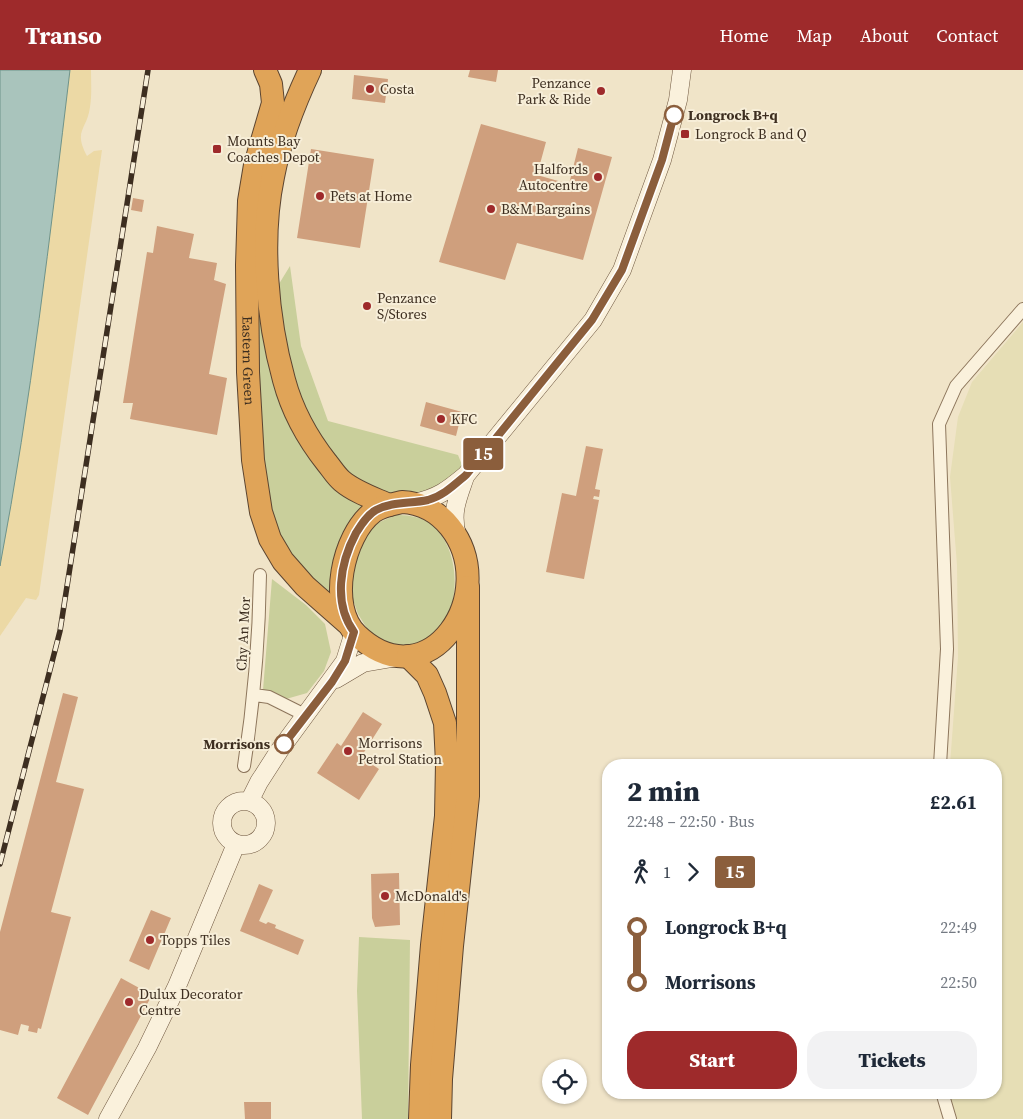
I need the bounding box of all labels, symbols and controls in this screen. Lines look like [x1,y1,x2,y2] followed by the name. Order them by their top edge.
[25,19,102,52] text: Transo
[720,23,769,48] text: Home
[797,23,832,48] text: Map
[860,23,908,48] text: About
[936,23,998,48] text: Contact
[517,73,591,109] place label: Penzance Park & Ride
[380,79,415,99] place label: Costa
[364,83,376,95] marker: Costa
[595,85,607,97] marker: Penzance Park & Ride
[664,105,684,125] marker: Longrock B+q
[688,105,778,125] place label: Longrock B+q
[695,124,807,144] place label: Longrock B and Q
[679,128,691,140] marker: Longrock B and Q
[227,131,320,167] place label: Mounts Bay Coaches Depot
[211,143,223,155] marker: Mounts Bay Coaches Depot
[519,159,588,195] place label: Halfords Autocentre
[592,171,604,183] marker: Halfords Autocentre
[330,186,412,206] place label: Pets at Home
[314,190,326,202] marker: Pets at Home
[501,199,590,219] place label: B&M Bargains
[485,203,497,215] marker: B&M Bargains
[377,288,437,324] place label: Penzance S/Stores
[361,300,373,312] marker: Penzance S/Stores
[237,316,260,406] street label: Eastern Green
[451,409,477,429] place label: KFC
[435,413,447,425] marker: KFC
[460,438,506,470] line badge: 15
[473,441,493,466] text: 15
[231,596,255,672] street label: Chy An Mor
[358,733,443,769] place label: Morrisons Petrol Station
[203,734,271,754] place label: Morrisons
[274,734,294,754] marker: Morrisons
[342,745,354,757] marker: Morrisons Petrol Station
[627,772,700,810] text: 2 min
[930,789,977,815] text: £2.61
[627,810,755,832] text: 22:48 – 22:50 · Bus
[627,858,655,886] icon: walk
[679,858,707,886] icon: forward
[725,859,745,884] text: 15
[663,861,671,883] text: 1
[395,886,467,906] place label: McDonald's
[379,890,391,902] marker: McDonald's
[665,914,787,940] text: Longrock B+q
[940,916,977,938] text: 22:49
[160,930,230,950] place label: Topps Tiles
[144,934,156,946] marker: Topps Tiles
[665,969,756,995] text: Morrisons
[940,971,977,993] text: 22:50
[139,984,243,1020] place label: Dulux Decorator Centre
[123,996,135,1008] marker: Dulux Decorator Centre
[627,1031,797,1089] button: Start
[807,1031,977,1089] button: Tickets
[542,1059,587,1104] map controls
[542,1059,587,1104] button: locate

